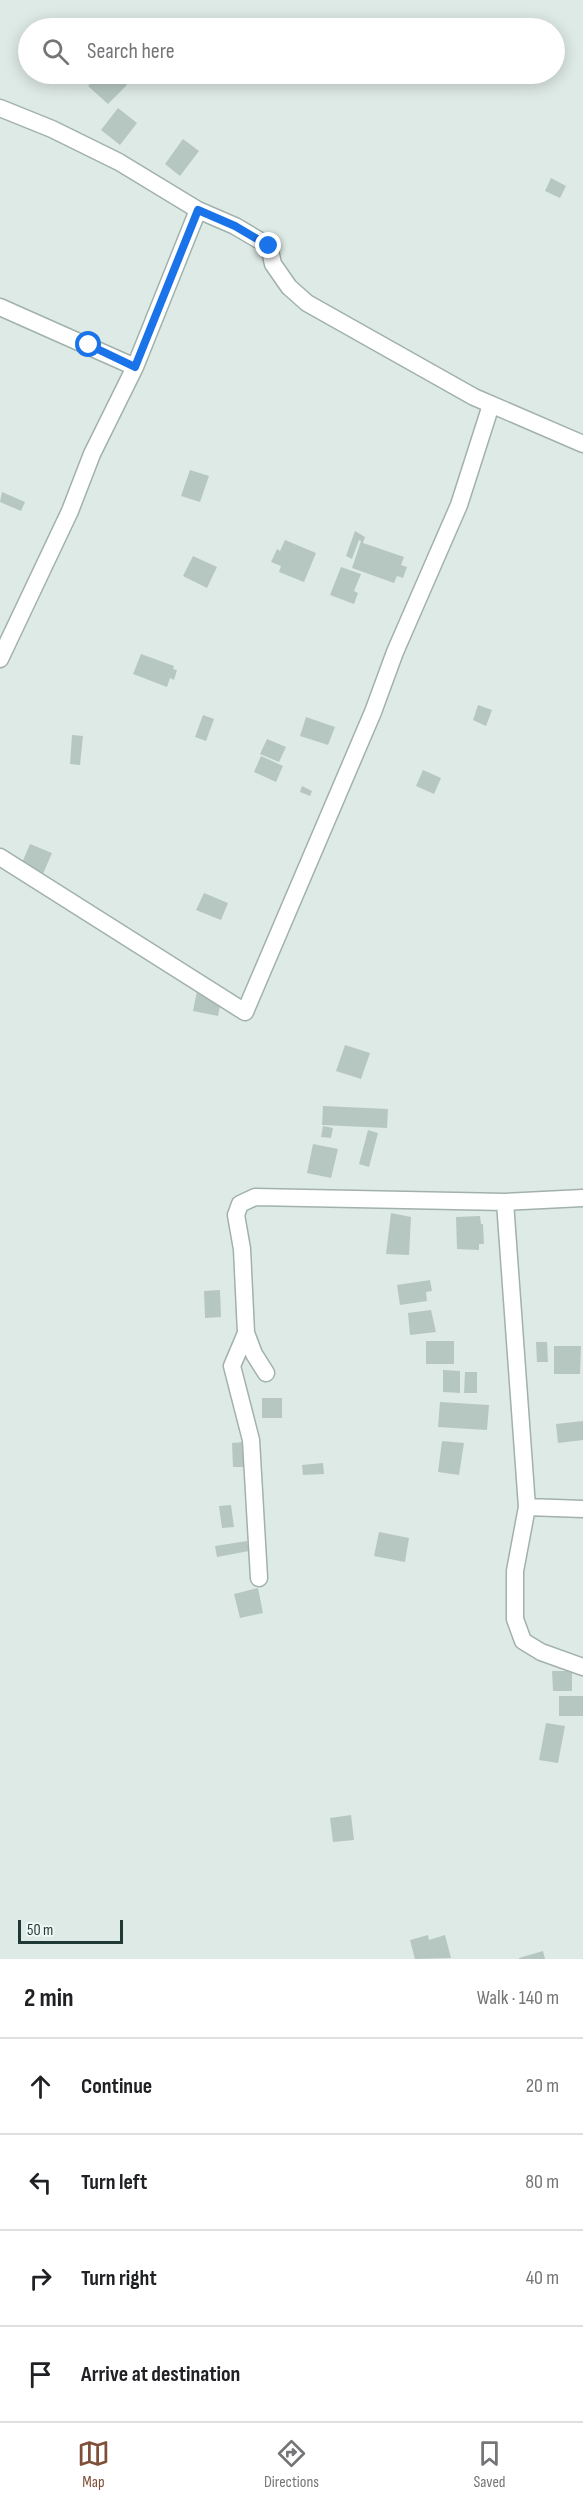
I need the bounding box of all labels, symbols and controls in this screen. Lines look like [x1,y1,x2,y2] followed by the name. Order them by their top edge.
[18,18,565,84] search box
[39,35,72,68] icon: search
[87,38,174,65] text: Search here
[255,232,281,258] route end
[75,331,101,357] route start
[18,1917,123,1944] scale bar
[27,1921,53,1940] text: 50 m
[24,1983,74,2014] text: 2 min
[477,1986,559,2010] text: Walk · 140 m
[24,2070,57,2103] icon: ahead
[81,2073,152,2100] text: Continue
[526,2074,559,2098] text: 20 m
[24,2166,57,2199] icon: left
[81,2169,147,2196] text: Turn left
[525,2170,559,2194] text: 80 m
[24,2262,57,2295] icon: right
[81,2265,157,2292] text: Turn right
[526,2266,559,2290] text: 40 m
[24,2358,57,2391] icon: arrive
[81,2361,240,2388] text: Arrive at destination
[77,2437,110,2492] tab: Map
[264,2437,319,2492] tab: Directions
[473,2437,506,2492] tab: Saved

